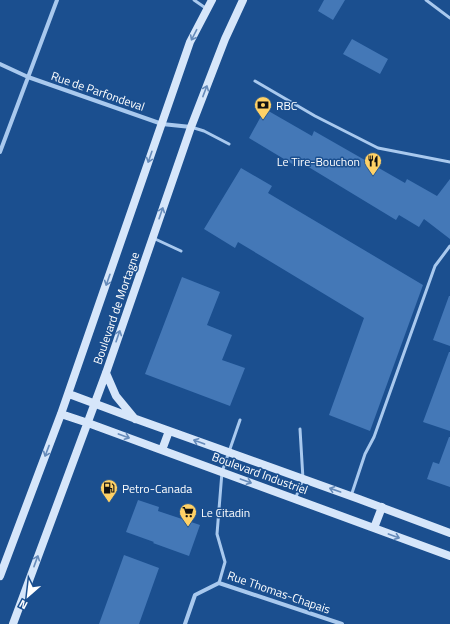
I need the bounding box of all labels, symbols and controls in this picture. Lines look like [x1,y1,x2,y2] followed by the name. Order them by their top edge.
[190,28,197,40] one-way arrow
[49,66,147,116] street label: Rue de Parfondeval
[202,84,209,97] one-way arrow
[253,95,273,120] bank icon: RBC
[276,96,298,115] place label: RBC
[146,151,154,163] one-way arrow
[363,151,383,176] restaurant icon: Le Tire-Bouchon
[277,152,360,171] place label: Le Tire-Bouchon
[158,206,165,219] one-way arrow
[88,249,144,367] street label: Boulevard de Mortagne
[104,273,111,286] one-way arrow
[115,330,123,342] one-way arrow
[118,433,130,441] one-way arrow
[193,438,206,445] one-way arrow
[43,444,51,456] one-way arrow
[209,447,311,499] street label: Boulevard Industriel
[99,478,119,503] fuel station icon: Petro-Canada
[240,478,253,485] one-way arrow
[122,479,192,498] place label: Petro-Canada
[329,486,341,494] one-way arrow
[178,502,198,527] supermarket icon: Le Citadin
[201,503,250,522] place label: Le Citadin
[388,532,400,540] one-way arrow
[33,556,41,568] one-way arrow
[225,565,333,619] street label: Rue Thomas-Chapais
[8,576,48,616] north arrow
[16,596,30,614] text: N

